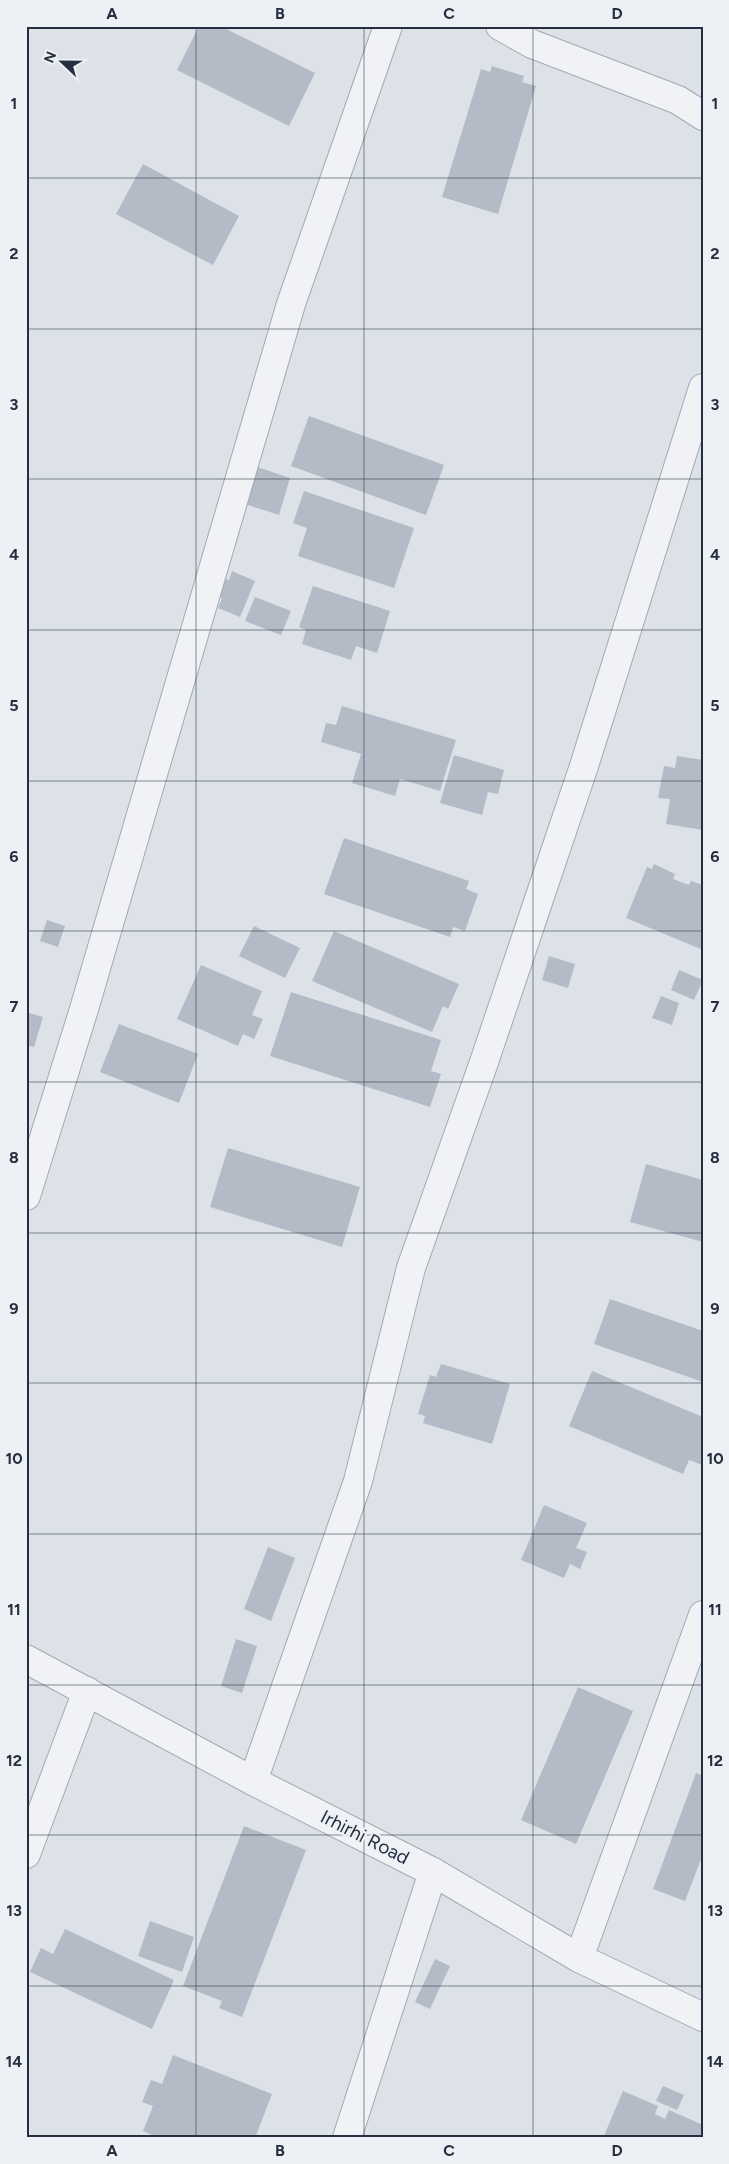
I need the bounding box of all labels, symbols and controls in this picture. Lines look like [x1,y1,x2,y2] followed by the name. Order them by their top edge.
[106,4,118,23] text: A
[275,4,285,23] text: B
[443,4,455,23] text: C
[611,4,623,23] text: D
[38,38,88,88] north arrow
[41,49,60,66] text: N
[11,94,17,113] text: 1
[712,94,718,113] text: 1
[9,244,19,263] text: 2
[710,244,720,263] text: 2
[10,395,19,414] text: 3
[711,395,720,414] text: 3
[9,545,19,564] text: 4
[710,545,720,564] text: 4
[9,696,19,715] text: 5
[710,696,720,715] text: 5
[9,847,19,866] text: 6
[710,847,720,866] text: 6
[10,997,19,1016] text: 7
[711,997,720,1016] text: 7
[9,1148,19,1167] text: 8
[710,1148,720,1167] text: 8
[9,1299,19,1318] text: 9
[710,1299,720,1318] text: 9
[5,1449,23,1468] text: 10
[706,1449,724,1468] text: 10
[7,1600,21,1619] text: 11
[708,1600,722,1619] text: 11
[6,1751,22,1770] text: 12
[707,1751,723,1770] text: 12
[317,1805,413,1869] street label: Irhirhi Road
[6,1901,22,1920] text: 13
[707,1901,723,1920] text: 13
[6,2052,22,2071] text: 14
[707,2052,723,2071] text: 14
[106,2141,118,2160] text: A
[275,2141,285,2160] text: B
[443,2141,455,2160] text: C
[611,2141,623,2160] text: D

